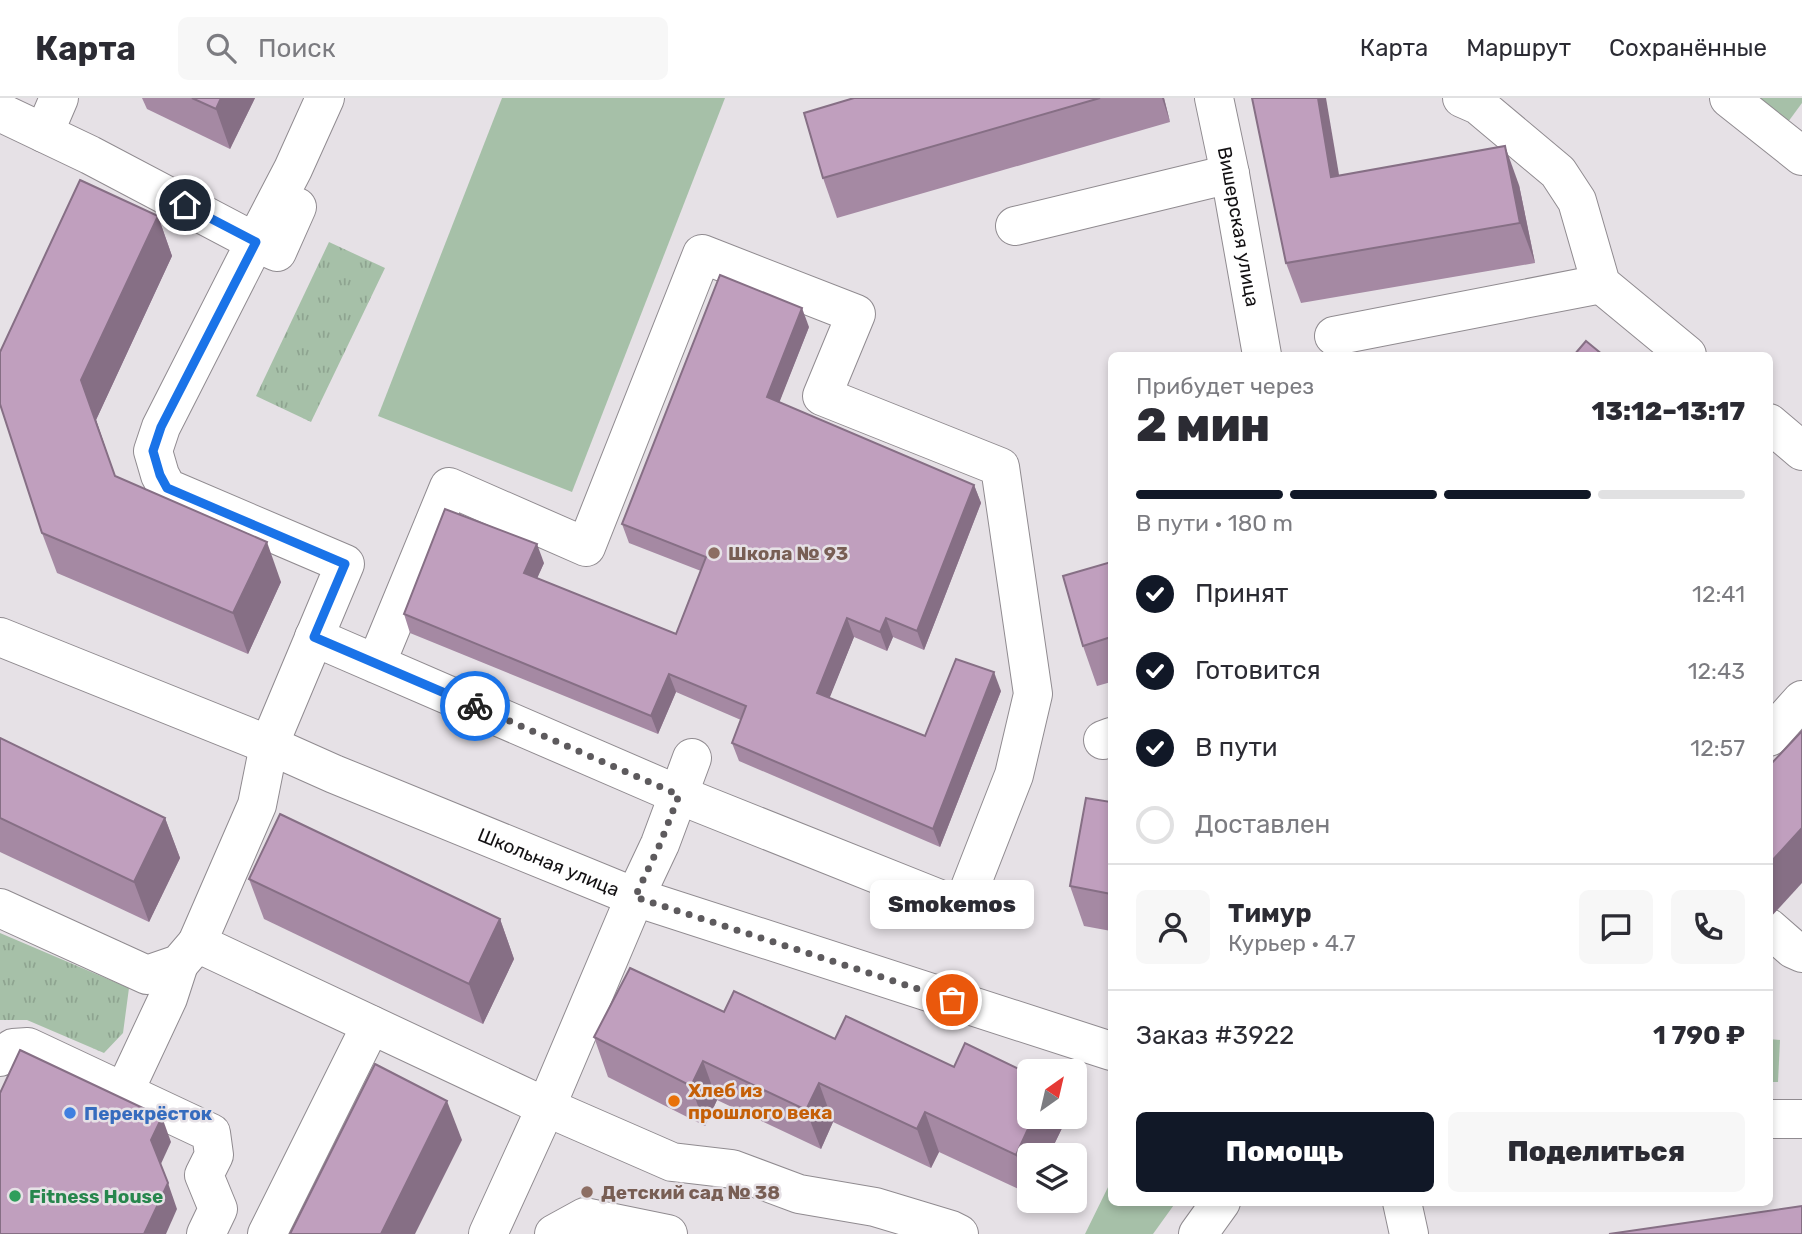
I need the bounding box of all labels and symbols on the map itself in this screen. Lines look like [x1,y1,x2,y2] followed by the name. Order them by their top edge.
[1213,145,1264,308] street label: Вишерская улица
[155,175,215,235] pin
[728,542,848,565] place label: Школа № 93
[706,545,722,561] marker: Школа № 93
[440,671,510,741] courier
[474,823,623,901] street label: Школьная улица
[870,881,1034,930] callout: Smokemos
[922,970,982,1030] pin
[1017,1059,1087,1129] north arrow
[688,1079,833,1124] place label: Хлеб из прошлого века
[666,1093,682,1109] marker: Хлеб из прошлого века
[84,1102,213,1125] place label: Перекрёсток
[62,1105,78,1121] marker: Перекрёсток
[601,1181,780,1204] place label: Детский сад № 38
[579,1184,595,1200] marker: Детский сад № 38
[29,1185,163,1208] place label: Fitness House
[7,1188,23,1204] marker: Fitness House

